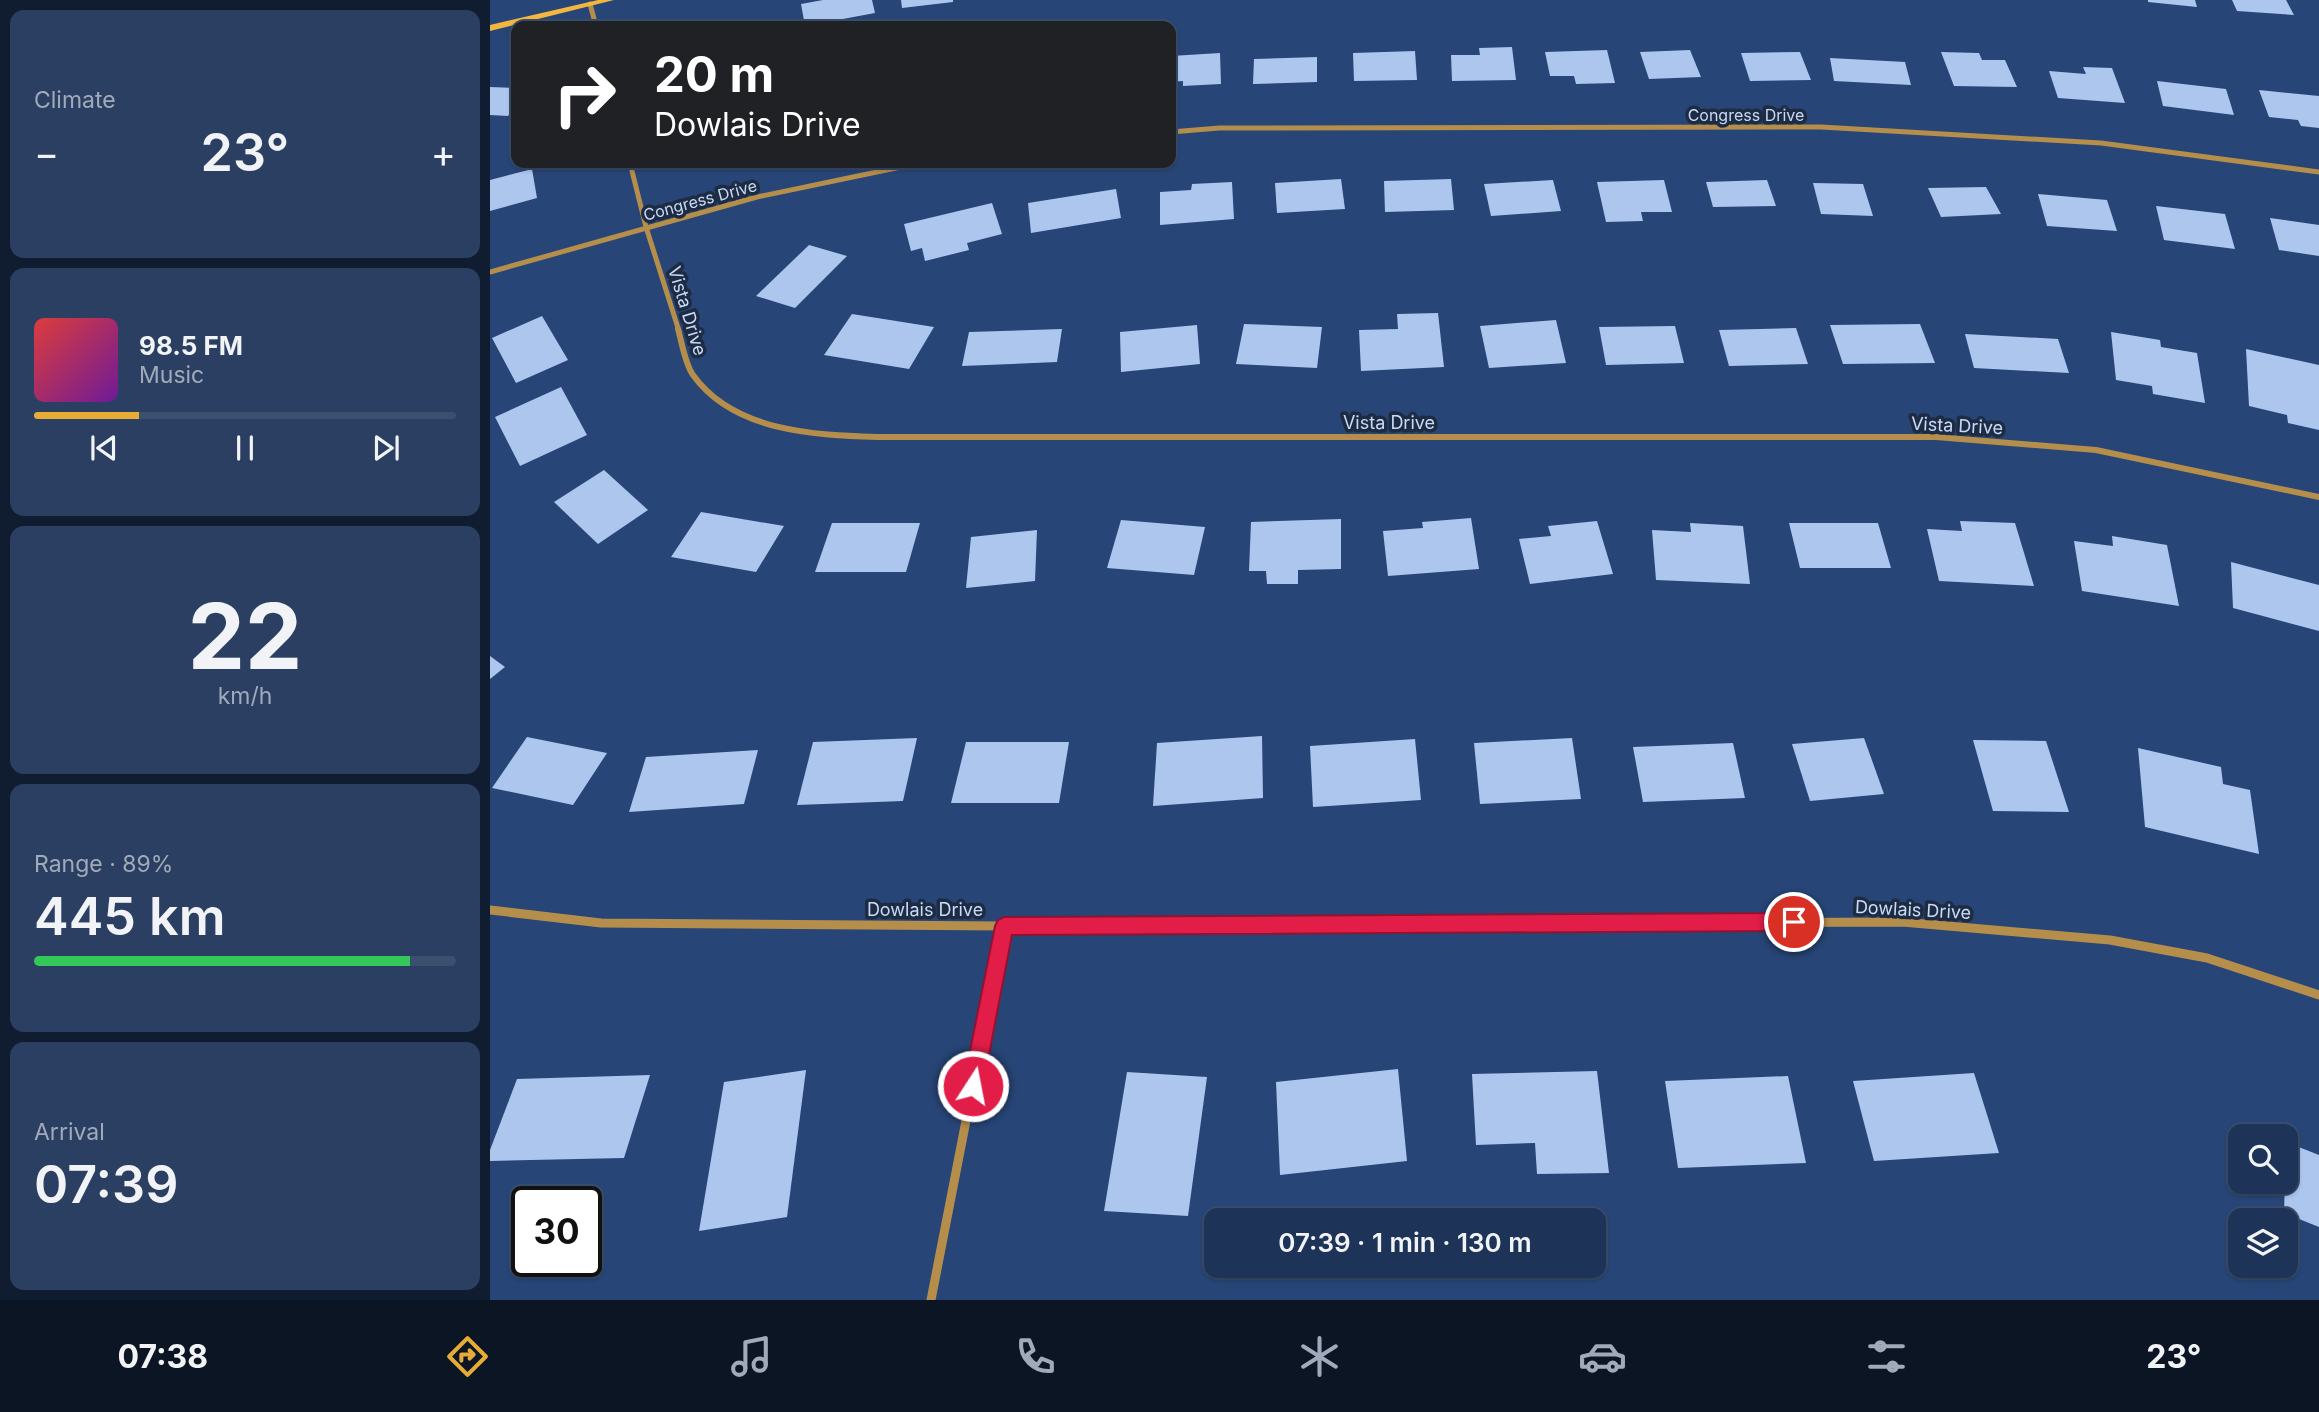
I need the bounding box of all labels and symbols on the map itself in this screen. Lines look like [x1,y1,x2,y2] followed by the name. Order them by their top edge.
[1688,105,1804,125] street label: Congress Drive
[641,175,759,225] street label: Congress Drive
[664,264,711,358] street label: Vista Drive
[1343,412,1435,433] street label: Vista Drive
[1910,413,2004,438] street label: Vista Drive
[1764,892,1824,952] pin
[1854,896,1972,923] street label: Dowlais Drive
[867,899,983,920] street label: Dowlais Drive
[936,1049,1010,1123] position arrow
[511,1186,602,1277] speed limit sign: 30

